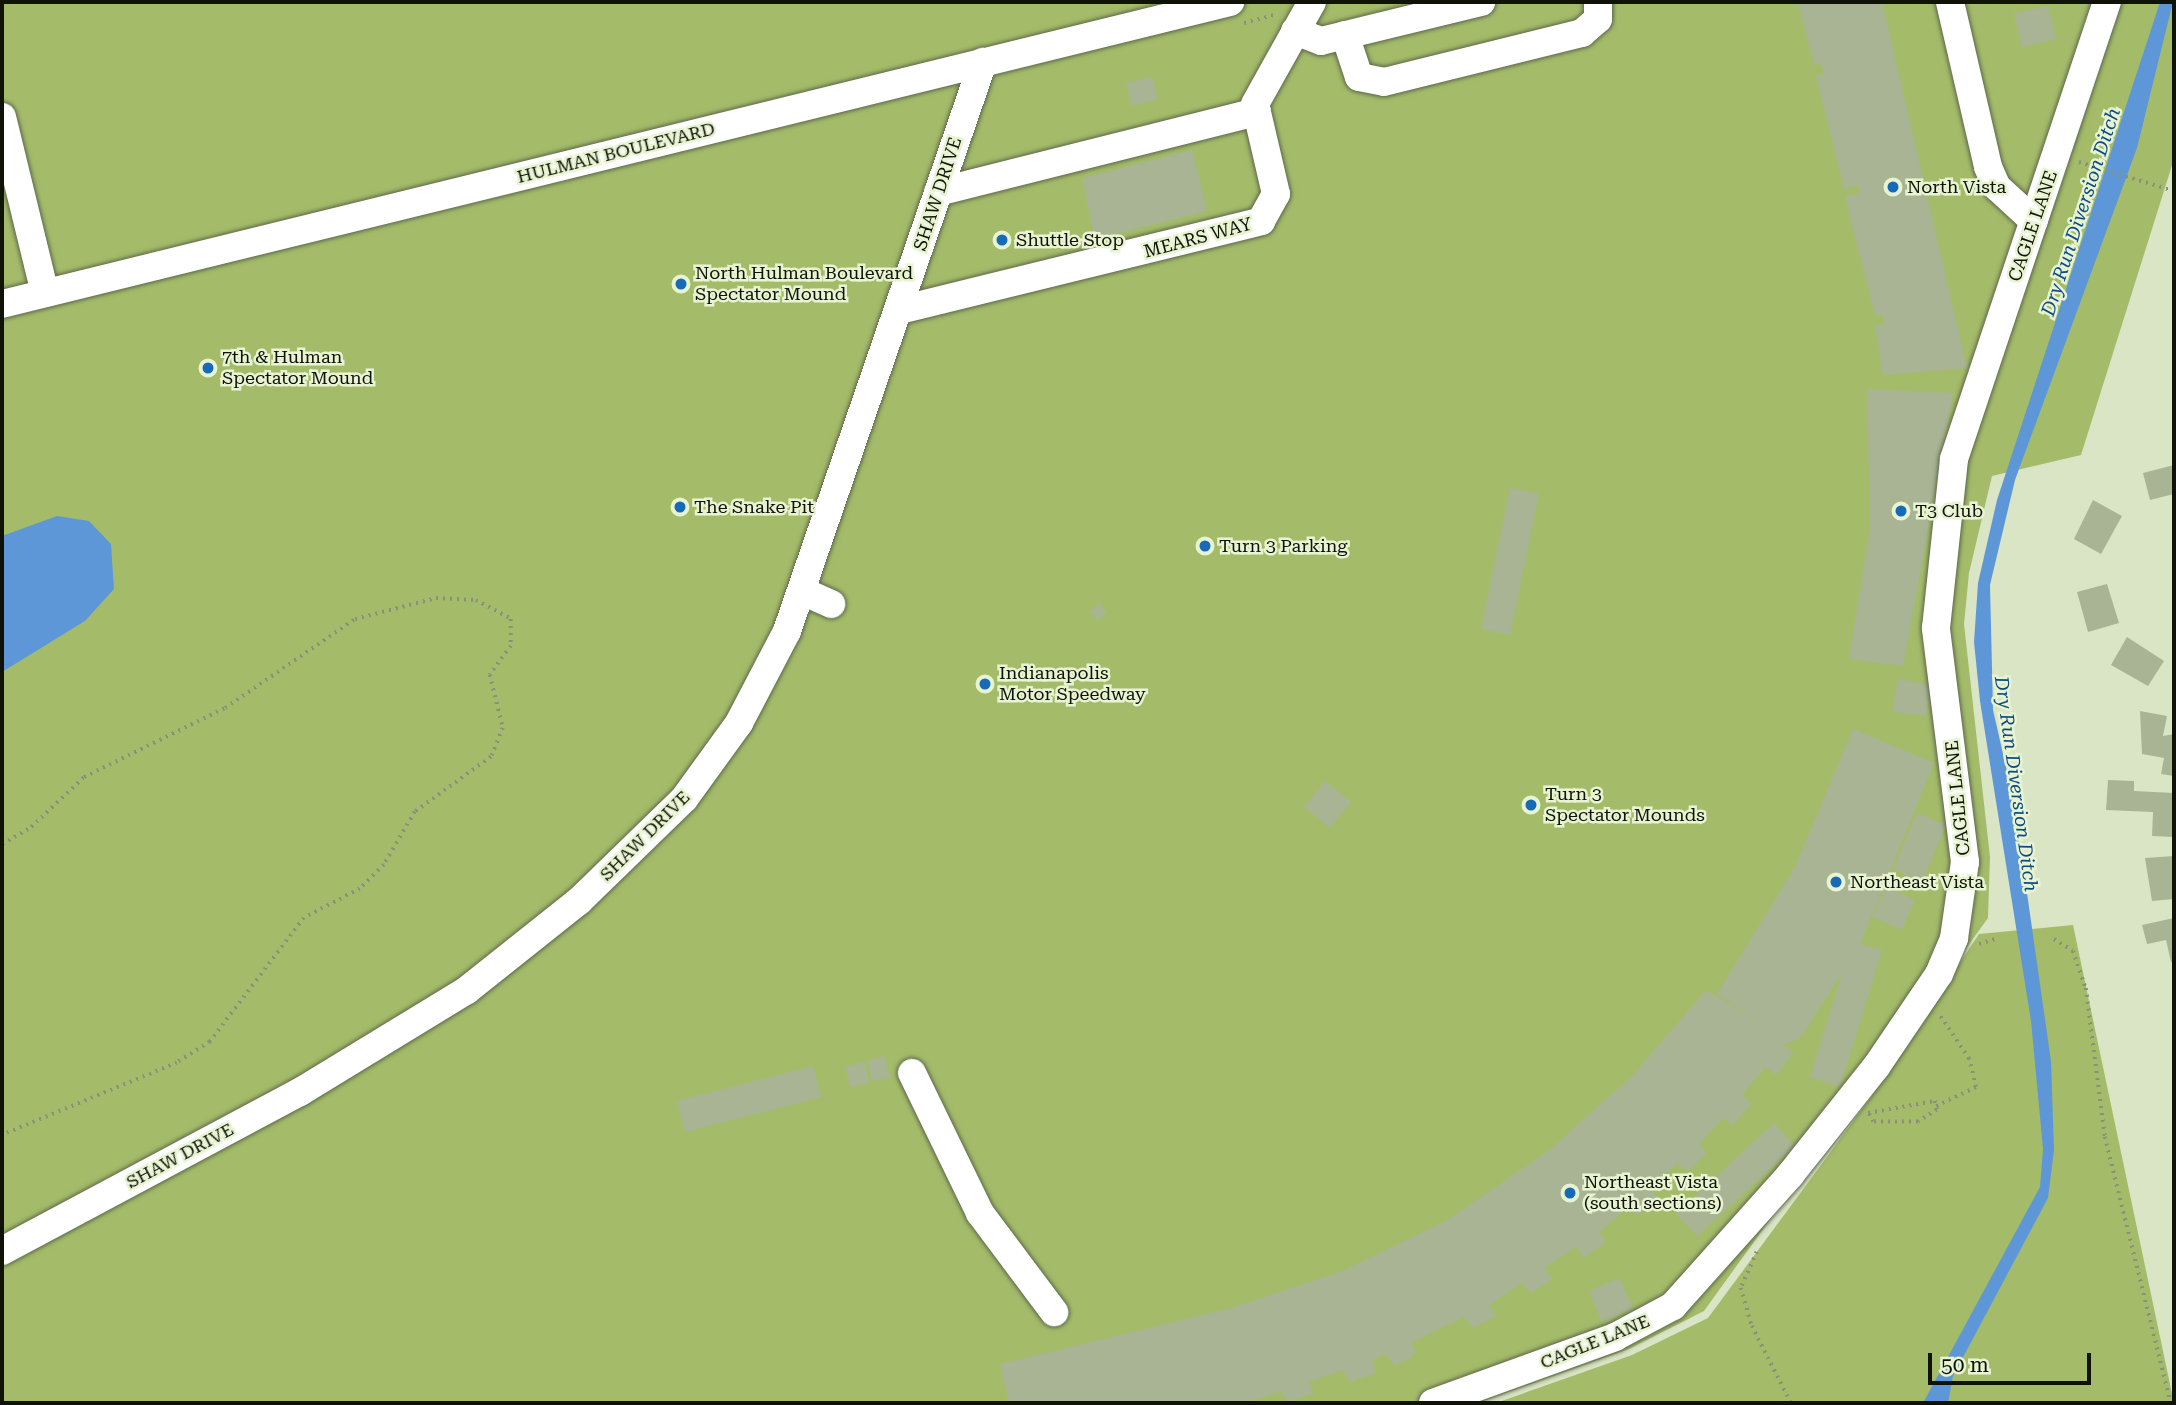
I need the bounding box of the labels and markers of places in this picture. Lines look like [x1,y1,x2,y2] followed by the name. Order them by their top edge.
[1907,176,2006,198] place label: North Vista
[1885,179,1901,195] marker: North Vista
[1016,229,1124,251] place label: Shuttle Stop
[994,232,1010,248] marker: Shuttle Stop
[695,263,913,306] place label: North Hulman Boulevard Spectator Mound
[673,276,689,292] marker: North Hulman Boulevard Spectator Mound
[222,347,373,390] place label: 7th & Hulman Spectator Mound
[200,360,216,376] marker: 7th & Hulman Spectator Mound
[694,496,814,518] place label: The Snake Pit
[672,499,688,515] marker: The Snake Pit
[1915,500,1983,522] place label: T3 Club
[1893,503,1909,519] marker: T3 Club
[1219,535,1348,557] place label: Turn 3 Parking
[1197,538,1213,554] marker: Turn 3 Parking
[999,663,1146,706] place label: Indianapolis Motor Speedway
[977,676,993,692] marker: Indianapolis Motor Speedway
[1545,784,1705,826] place label: Turn 3 Spectator Mounds
[1523,797,1539,813] marker: Turn 3 Spectator Mounds
[1850,871,1984,893] place label: Northeast Vista
[1828,874,1844,890] marker: Northeast Vista
[1584,1172,1722,1214] place label: Northeast Vista (south sections)
[1562,1185,1578,1201] marker: Northeast Vista (south sections)

